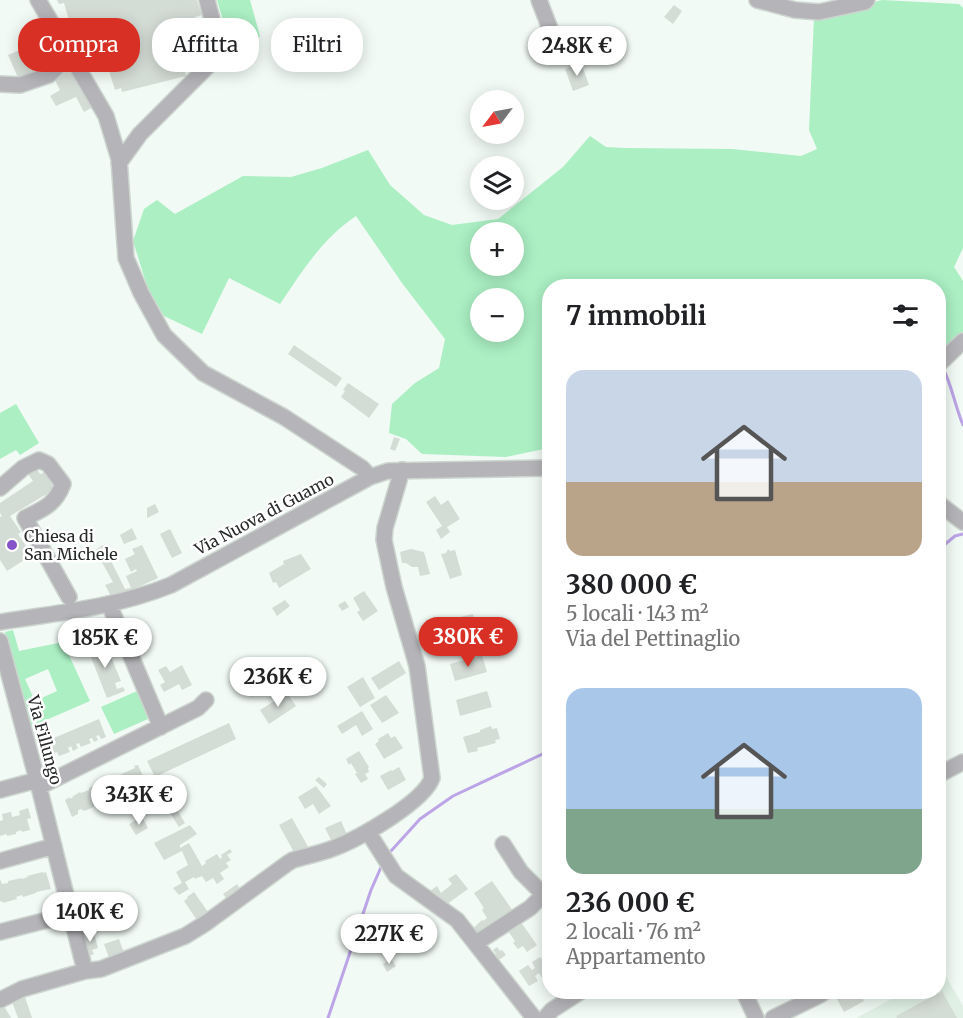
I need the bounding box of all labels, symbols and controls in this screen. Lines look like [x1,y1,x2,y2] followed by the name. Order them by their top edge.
[18,18,140,72] chip: Compra
[152,18,259,72] chip: Affitta
[271,18,363,72] chip: Filtri
[528,26,626,77] pin: 248K €
[542,33,612,58] text: 248K €
[470,90,524,144] north arrow
[470,90,524,342] map controls
[470,156,524,210] button: layers
[470,222,524,276] button: +
[470,288,524,342] button: −
[566,299,706,332] text: 7 immobili
[889,299,922,332] icon: filters
[690,409,798,517] icon: home
[190,469,337,560] street label: Via Nuova di Guamo
[24,526,118,564] place label: Chiesa di San Michele
[5,538,19,552] marker: Chiesa di San Michele
[566,568,697,601] text: 380 000 €
[566,601,708,626] text: 5 locali · 143 m²
[419,617,517,668] pin: 380K €
[56,618,154,669] pin: 185K €
[433,624,503,649] text: 380K €
[72,625,138,650] text: 185K €
[566,626,740,651] text: Via del Pettinaglio
[229,657,327,708] pin: 236K €
[244,664,312,689] text: 236K €
[23,692,67,787] street label: Via Fillungo
[690,727,798,835] icon: home
[90,775,188,826] pin: 343K €
[105,782,173,807] text: 343K €
[566,886,695,919] text: 236 000 €
[41,892,139,943] pin: 140K €
[56,899,124,924] text: 140K €
[340,914,438,965] pin: 227K €
[566,919,701,944] text: 2 locali · 76 m²
[354,921,424,946] text: 227K €
[566,944,705,969] text: Appartamento

